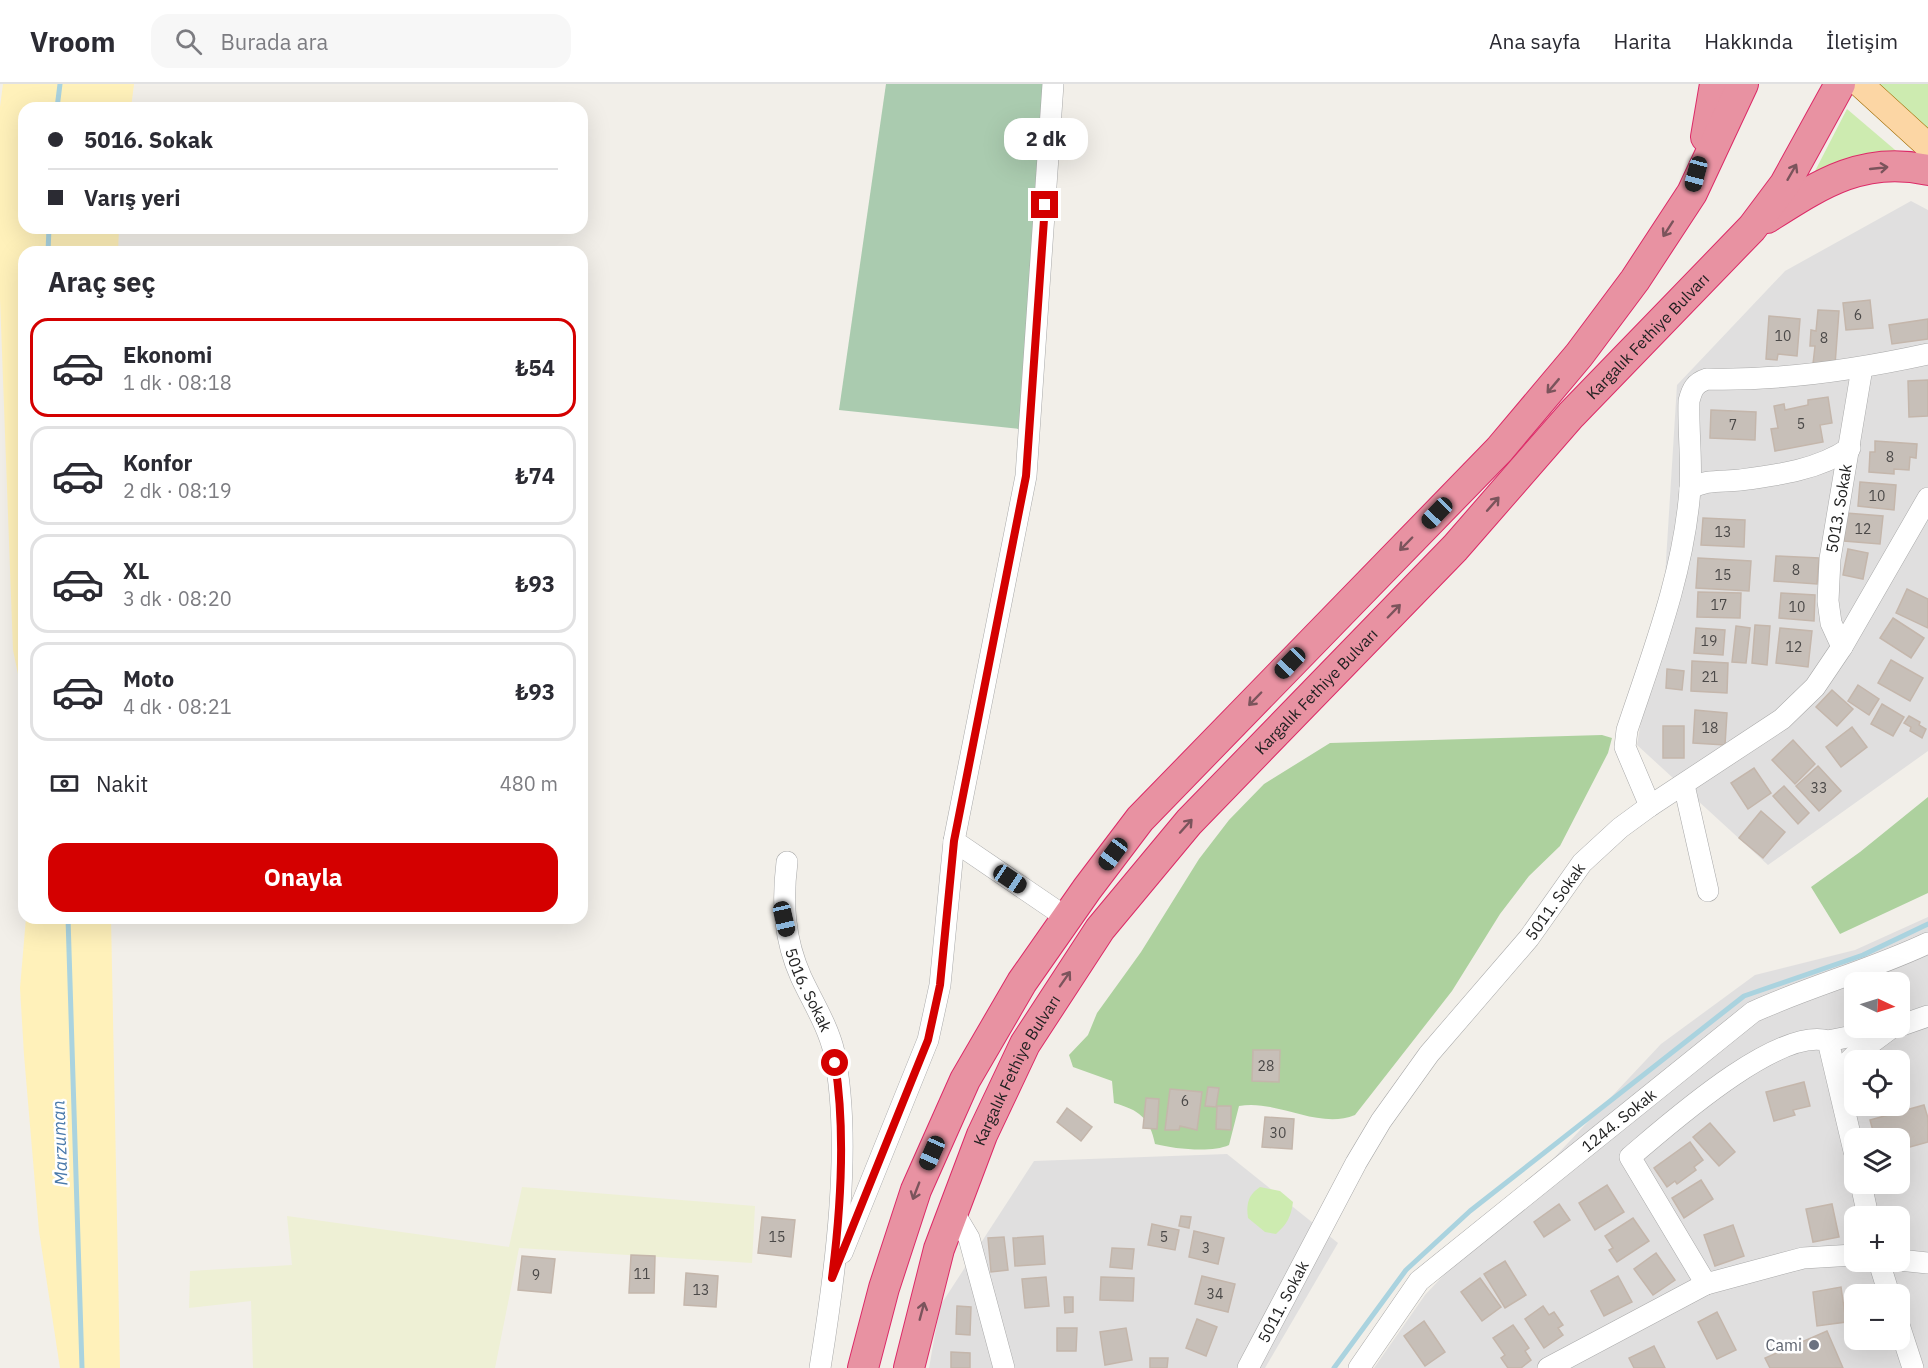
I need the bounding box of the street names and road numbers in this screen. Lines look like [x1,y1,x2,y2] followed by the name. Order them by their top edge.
[1582,269,1713,403] street label: Kargalık Fethiye Bulvarı
[1821,462,1856,554] street label: 5013. Sokak
[1250,624,1382,758] street label: Kargalık Fethiye Bulvarı
[1521,858,1589,944] street label: 5011. Sokak
[781,945,837,1035] street label: 5016. Sokak
[969,991,1064,1148] street label: Kargalık Fethiye Bulvarı
[1577,1084,1660,1156] street label: 1244. Sokak
[1253,1257,1313,1346] street label: 5011. Sokak

